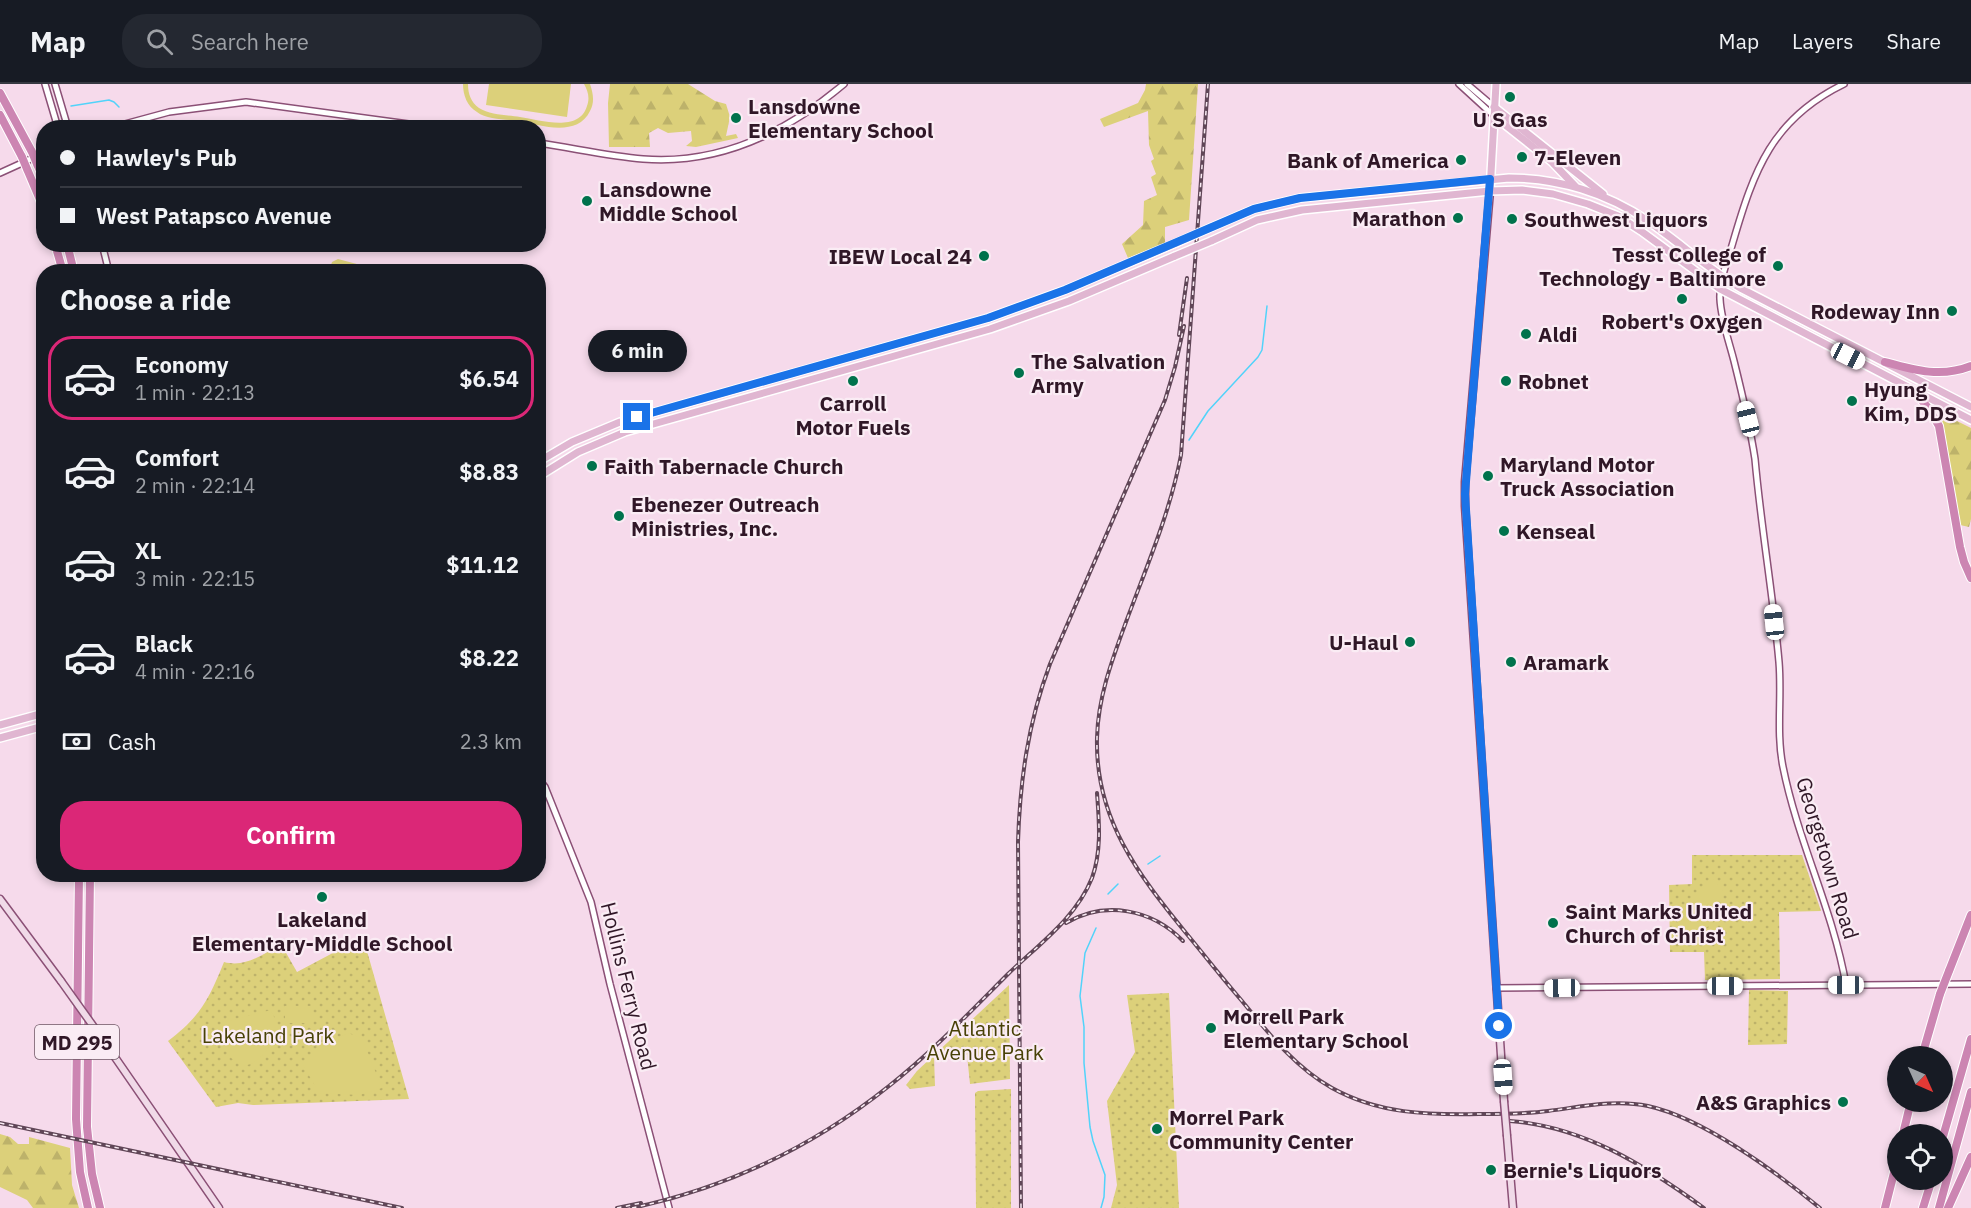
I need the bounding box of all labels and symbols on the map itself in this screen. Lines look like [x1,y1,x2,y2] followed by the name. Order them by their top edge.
[1503,90,1517,104] marker: U S Gas
[748,92,933,144] place label: Lansdowne Elementary School
[1472,105,1548,133] place label: U S Gas
[729,111,743,125] marker: Lansdowne Elementary School
[1534,143,1621,171] place label: 7-Eleven
[1287,146,1449,174] place label: Bank of America
[1515,150,1529,164] marker: 7-Eleven
[1454,153,1468,167] marker: Bank of America
[599,175,737,227] place label: Lansdowne Middle School
[580,194,594,208] marker: Lansdowne Middle School
[1352,204,1446,232] place label: Marathon
[1524,205,1708,233] place label: Southwest Liquors
[1451,211,1465,225] marker: Marathon
[1505,212,1519,226] marker: Southwest Liquors
[1539,240,1766,292] place label: Tesst College of Technology - Baltimore
[829,242,972,270] place label: IBEW Local 24
[977,249,991,263] marker: IBEW Local 24
[1771,259,1785,273] marker: Tesst College of Technology - Baltimore
[1675,292,1689,306] marker: Robert's Oxygen
[1810,297,1940,325] place label: Rodeway Inn
[1945,304,1959,318] marker: Rodeway Inn
[1601,307,1763,335] place label: Robert's Oxygen
[1538,320,1578,348] place label: Aldi
[1519,327,1533,341] marker: Aldi
[588,330,686,372] callout: 6 min
[1828,340,1868,372] car
[1031,347,1165,399] place label: The Salvation Army
[1012,366,1026,380] marker: The Salvation Army
[1518,367,1589,395] place label: Robnet
[846,374,860,388] marker: Carroll Motor Fuels
[1499,374,1513,388] marker: Robnet
[1864,375,1957,427] place label: Hyung Kim, DDS
[795,389,911,441] place label: Carroll Motor Fuels
[1845,394,1859,408] marker: Hyung Kim, DDS
[1735,399,1761,439] car
[623,403,650,430] route end
[1500,450,1675,502] place label: Maryland Motor Truck Association
[604,452,844,480] place label: Faith Tabernacle Church
[585,459,599,473] marker: Faith Tabernacle Church
[1481,469,1495,483] marker: Maryland Motor Truck Association
[631,490,819,542] place label: Ebenezer Outreach Ministries, Inc.
[612,509,626,523] marker: Ebenezer Outreach Ministries, Inc.
[1516,517,1595,545] place label: Kenseal
[1497,524,1511,538] marker: Kenseal
[1763,603,1785,641] car
[1329,628,1398,656] place label: U-Haul
[1403,635,1417,649] marker: U-Haul
[1523,648,1610,676] place label: Aramark
[1504,655,1518,669] marker: Aramark
[1790,774,1866,942] street label: Georgetown Road
[315,890,329,904] marker: Lakeland Elementary-Middle School
[1565,897,1752,949] place label: Saint Marks United Church of Christ
[595,899,663,1073] street label: Hollins Ferry Road
[192,905,452,957] place label: Lakeland Elementary-Middle School
[1546,916,1560,930] marker: Saint Marks United Church of Christ
[1828,976,1864,994] car
[1707,977,1743,995] car
[1544,979,1580,997] car
[1223,1002,1408,1054] place label: Morrell Park Elementary School
[1485,1012,1512,1039] route start
[926,1014,1044,1066] park label: Atlantic Avenue Park
[202,1021,334,1049] park label: Lakeland Park
[1204,1021,1218,1035] marker: Morrell Park Elementary School
[35,1025,119,1059] road number: MD 295
[1887,1046,1953,1112] north arrow
[1493,1058,1513,1096] car
[1696,1088,1831,1116] place label: A&S Graphics
[1836,1095,1850,1109] marker: A&S Graphics
[1169,1103,1354,1155] place label: Morrel Park Community Center
[1150,1122,1164,1136] marker: Morrel Park Community Center
[1503,1156,1662,1184] place label: Bernie's Liquors
[1484,1163,1498,1177] marker: Bernie's Liquors

